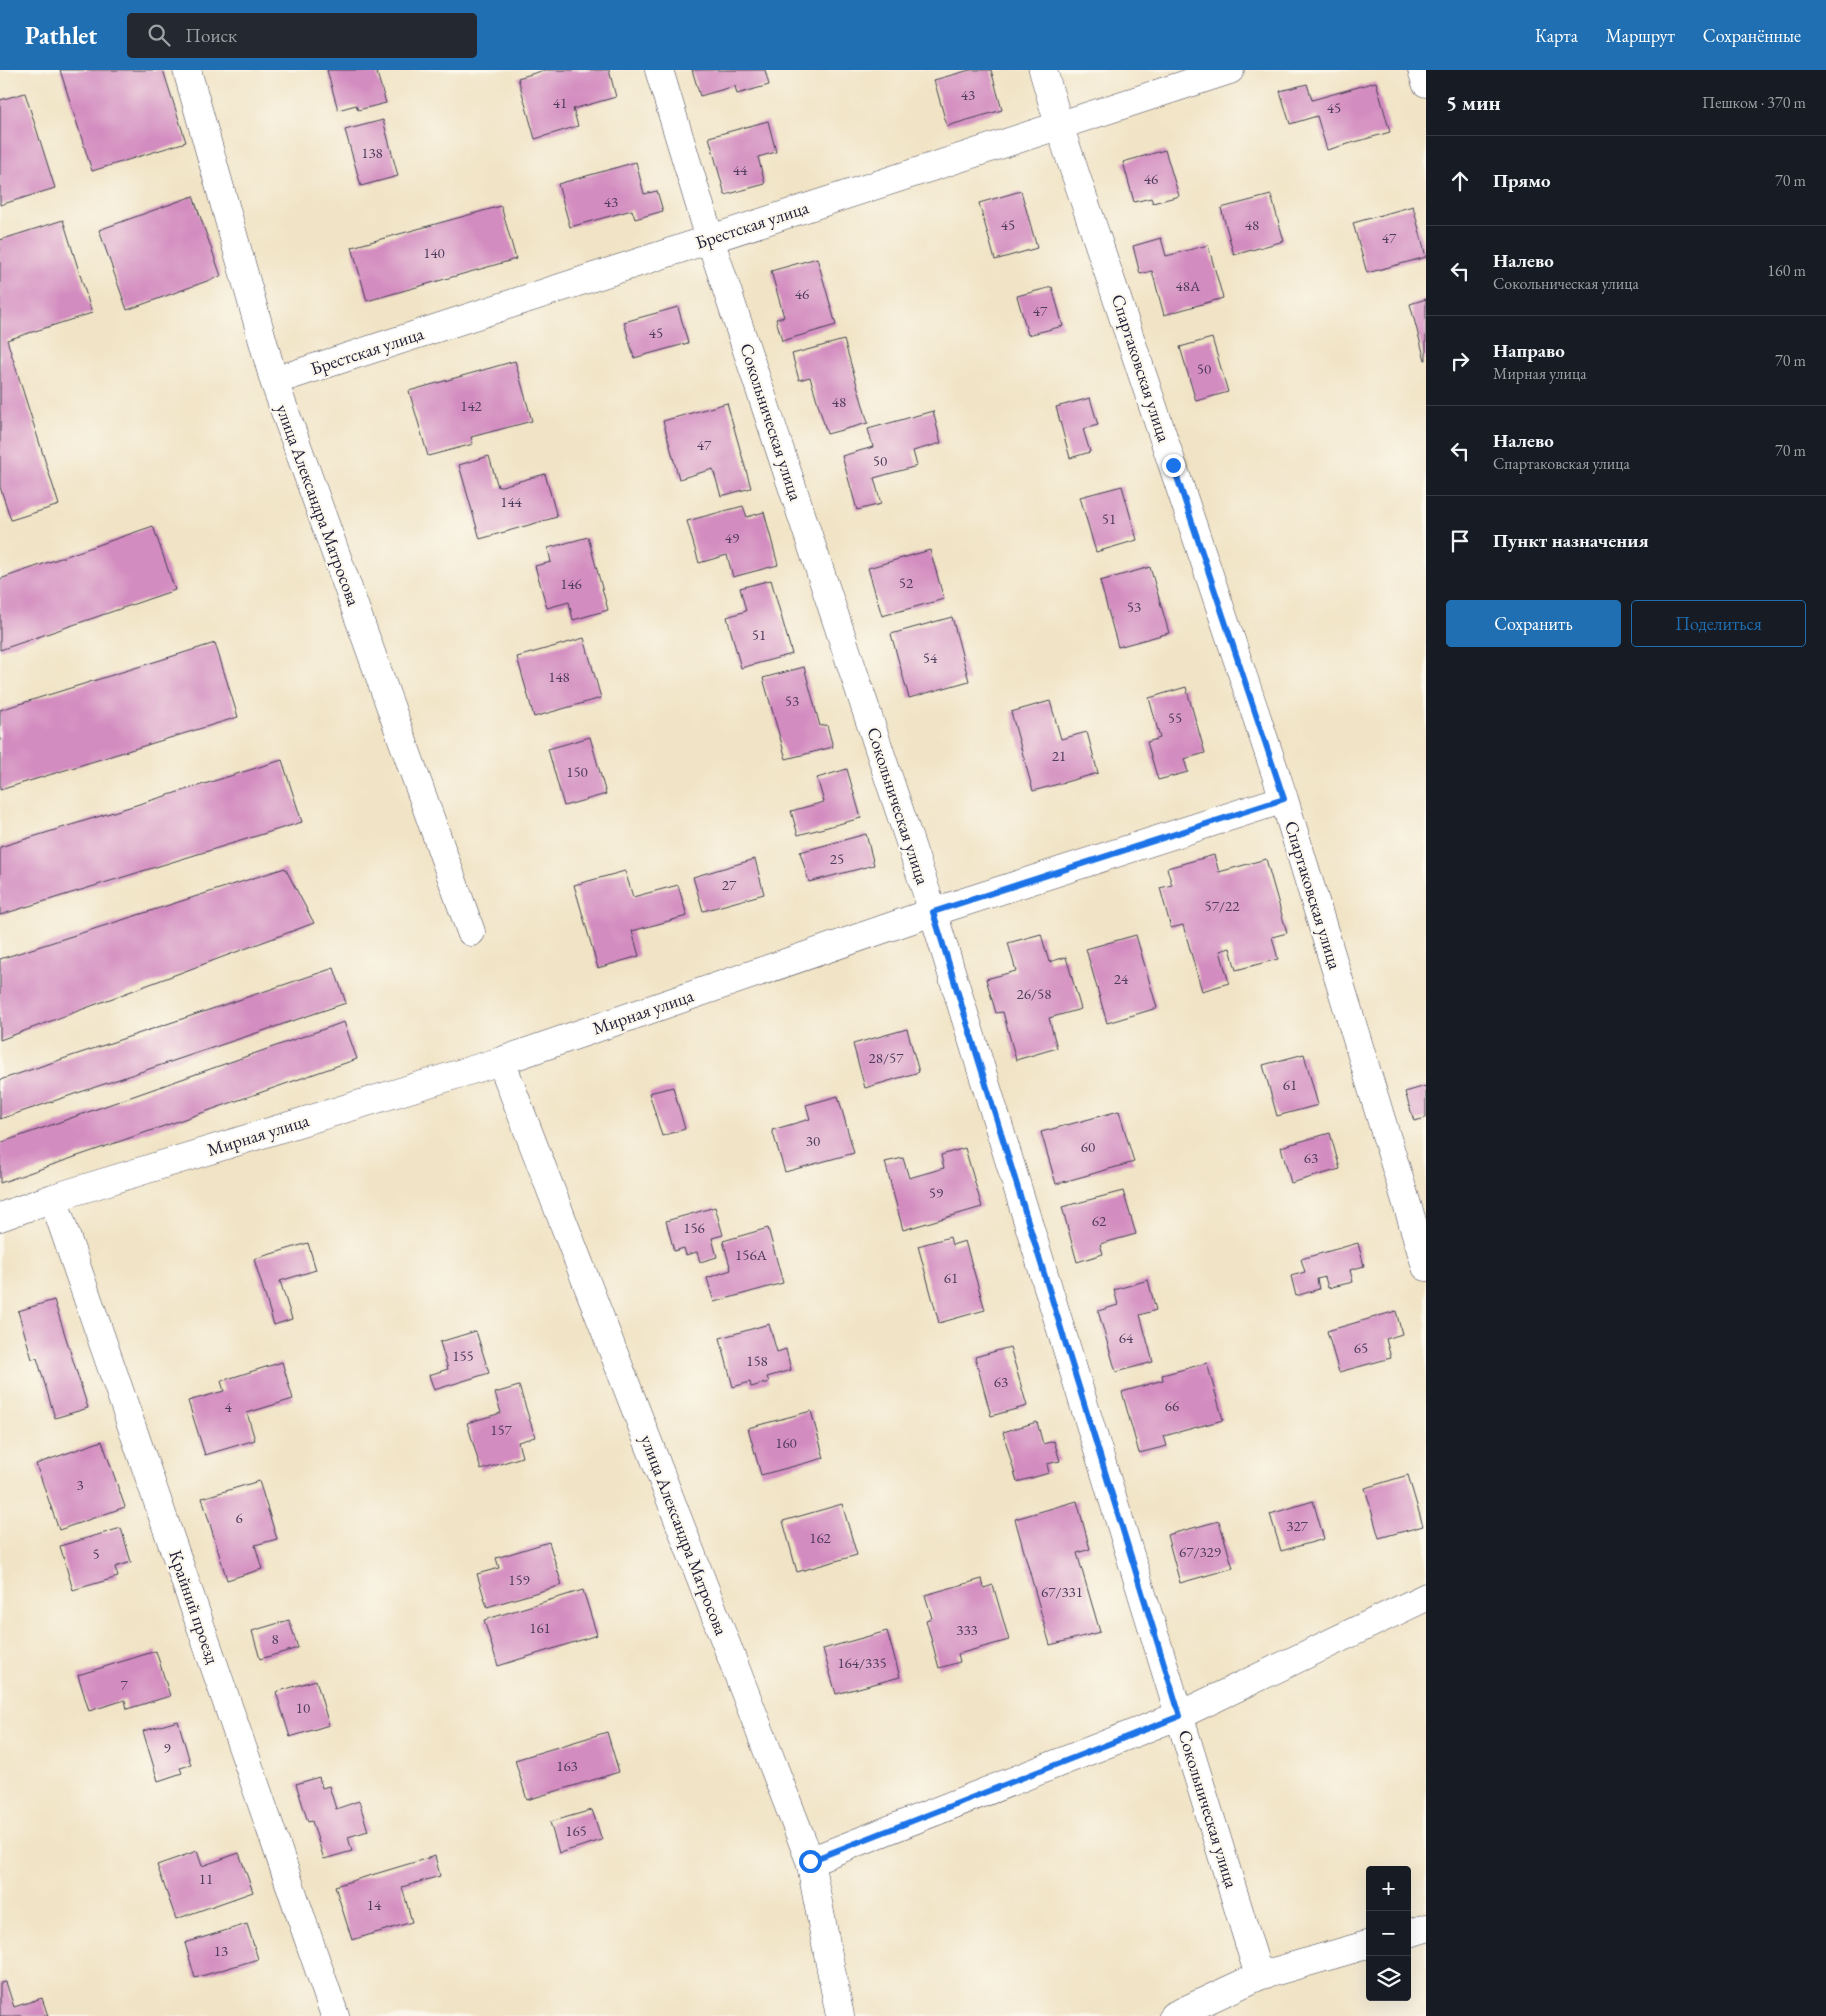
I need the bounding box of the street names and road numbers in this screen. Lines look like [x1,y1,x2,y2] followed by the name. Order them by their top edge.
[692,195,812,254] street label: Брестская улица
[1107,291,1176,445] street label: Спартаковская улица
[307,321,427,380] street label: Брестская улица
[735,340,808,504] street label: Сокольническая улица
[271,401,366,610] street label: улица Александра Матросова
[862,724,935,888] street label: Сокольническая улица
[1280,818,1347,973] street label: Спартаковская улица
[589,983,697,1040] street label: Мирная улица
[204,1108,312,1161] street label: Мирная улица
[636,1431,734,1639] street label: улица Александра Матросова
[164,1547,225,1667] street label: Крайний проезд
[1173,1727,1244,1891] street label: Сокольническая улица

